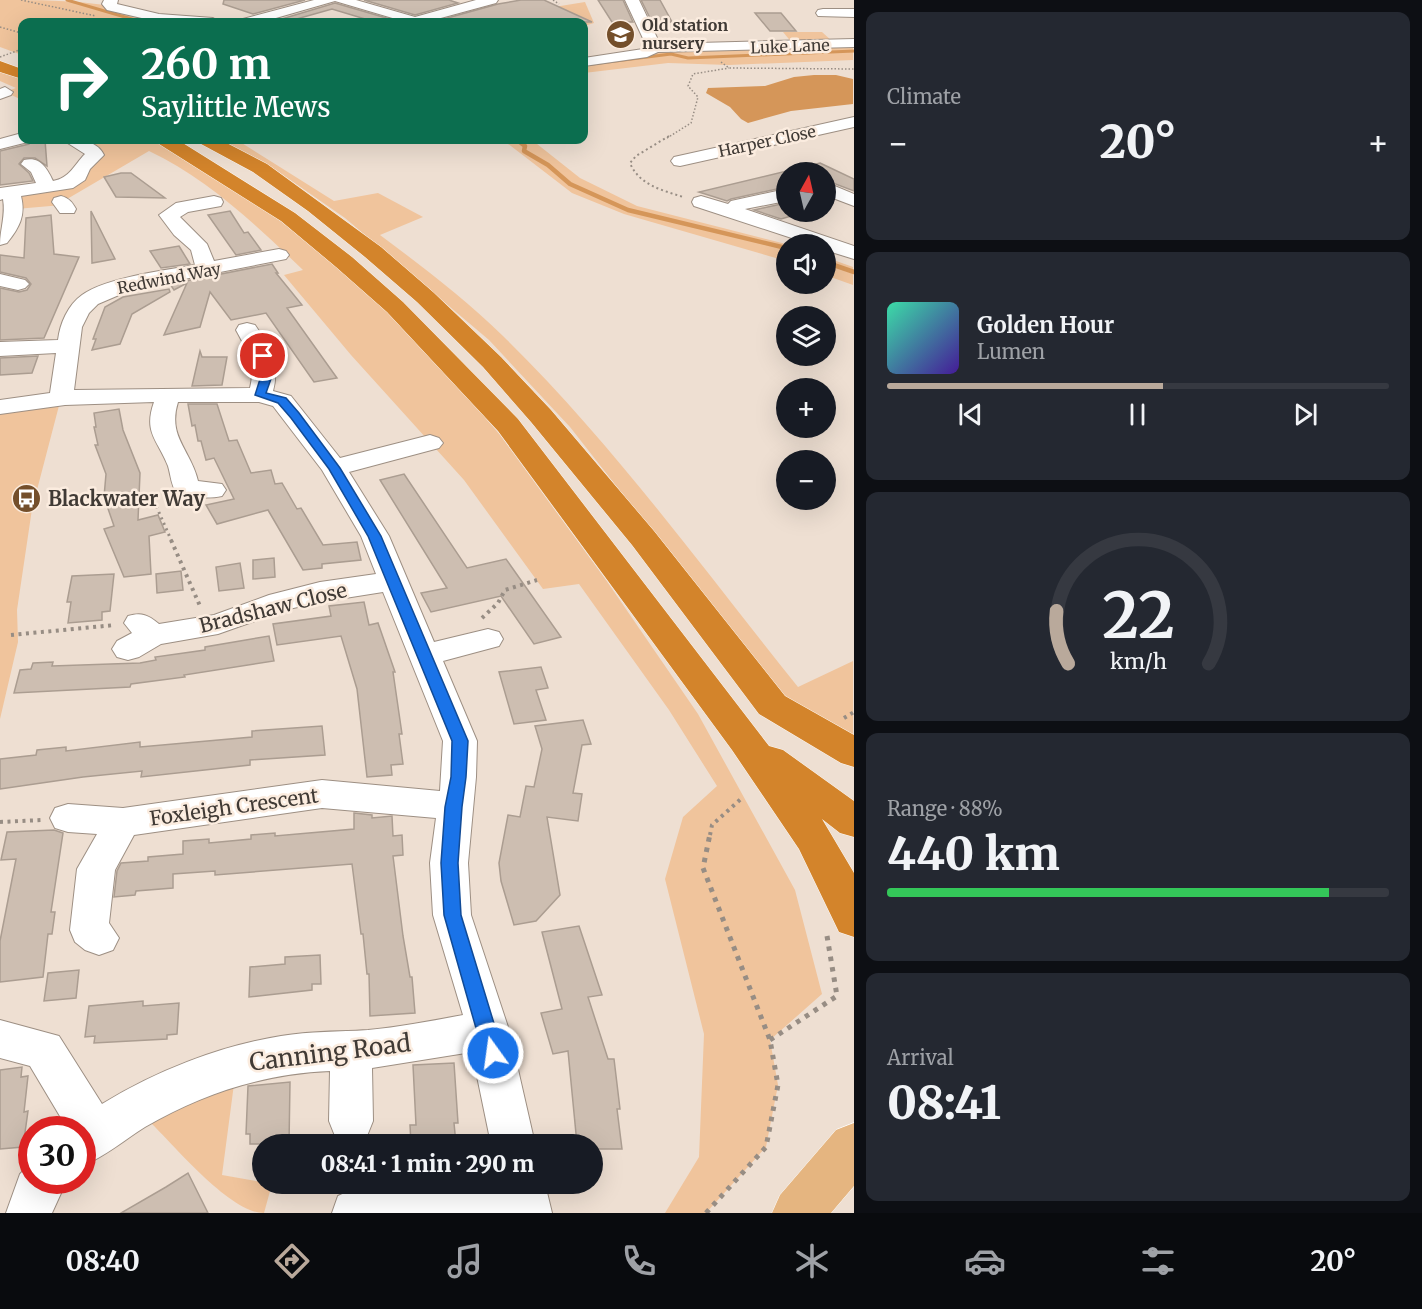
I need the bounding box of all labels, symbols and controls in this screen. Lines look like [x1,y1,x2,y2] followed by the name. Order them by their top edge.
[642,15,728,53] place label: Old station nursery
[605,18,637,50] school or university icon: Old station nursery
[750,35,830,57] street label: Luke Lane
[141,38,271,90] text: 260 m
[42,42,120,120] icon: right
[887,84,961,109] text: Climate
[141,90,330,124] text: Saylittle Mews
[1100,114,1176,170] text: 20°
[716,121,818,161] street label: Harper Close
[887,123,909,164] text: −
[1367,123,1389,164] text: +
[776,162,836,222] north arrow
[776,162,836,510] map controls
[776,234,836,294] button: sound
[116,258,223,298] street label: Redwind Way
[776,306,836,366] button: layers
[977,311,1114,339] text: Golden Hour
[237,330,288,381] pin
[246,339,279,372] icon: arrive
[977,339,1045,364] text: Lumen
[776,378,836,438] button: +
[954,398,987,431] icon: previous
[1121,398,1154,431] icon: pause
[1289,398,1322,431] icon: next
[776,450,836,510] button: −
[11,483,43,515] bus stop icon: Blackwater Way
[48,486,205,511] place label: Blackwater Way
[196,577,349,638] street label: Bradshaw Close
[1102,577,1174,655] text: 22
[1110,648,1166,675] text: km/h
[148,782,320,831] street label: Foxleigh Crescent
[887,796,1003,821] text: Range · 88%
[887,826,1060,882] text: 440 km
[461,1021,525,1085] position arrow
[247,1027,412,1078] street label: Canning Road
[887,1045,954,1070] text: Arrival
[887,1075,1001,1131] text: 08:41
[18,1116,96,1194] speed limit sign: 30
[321,1150,534,1178] text: 08:41 · 1 min · 290 m
[271,1240,313,1282] icon: directions
[444,1240,486,1282] icon: music
[618,1240,660,1282] icon: phone
[791,1240,833,1282] icon: climate
[964,1240,1006,1282] icon: car
[1137,1240,1179,1282] icon: filters
[66,1244,140,1278] text: 08:40
[1311,1244,1356,1278] text: 20°

